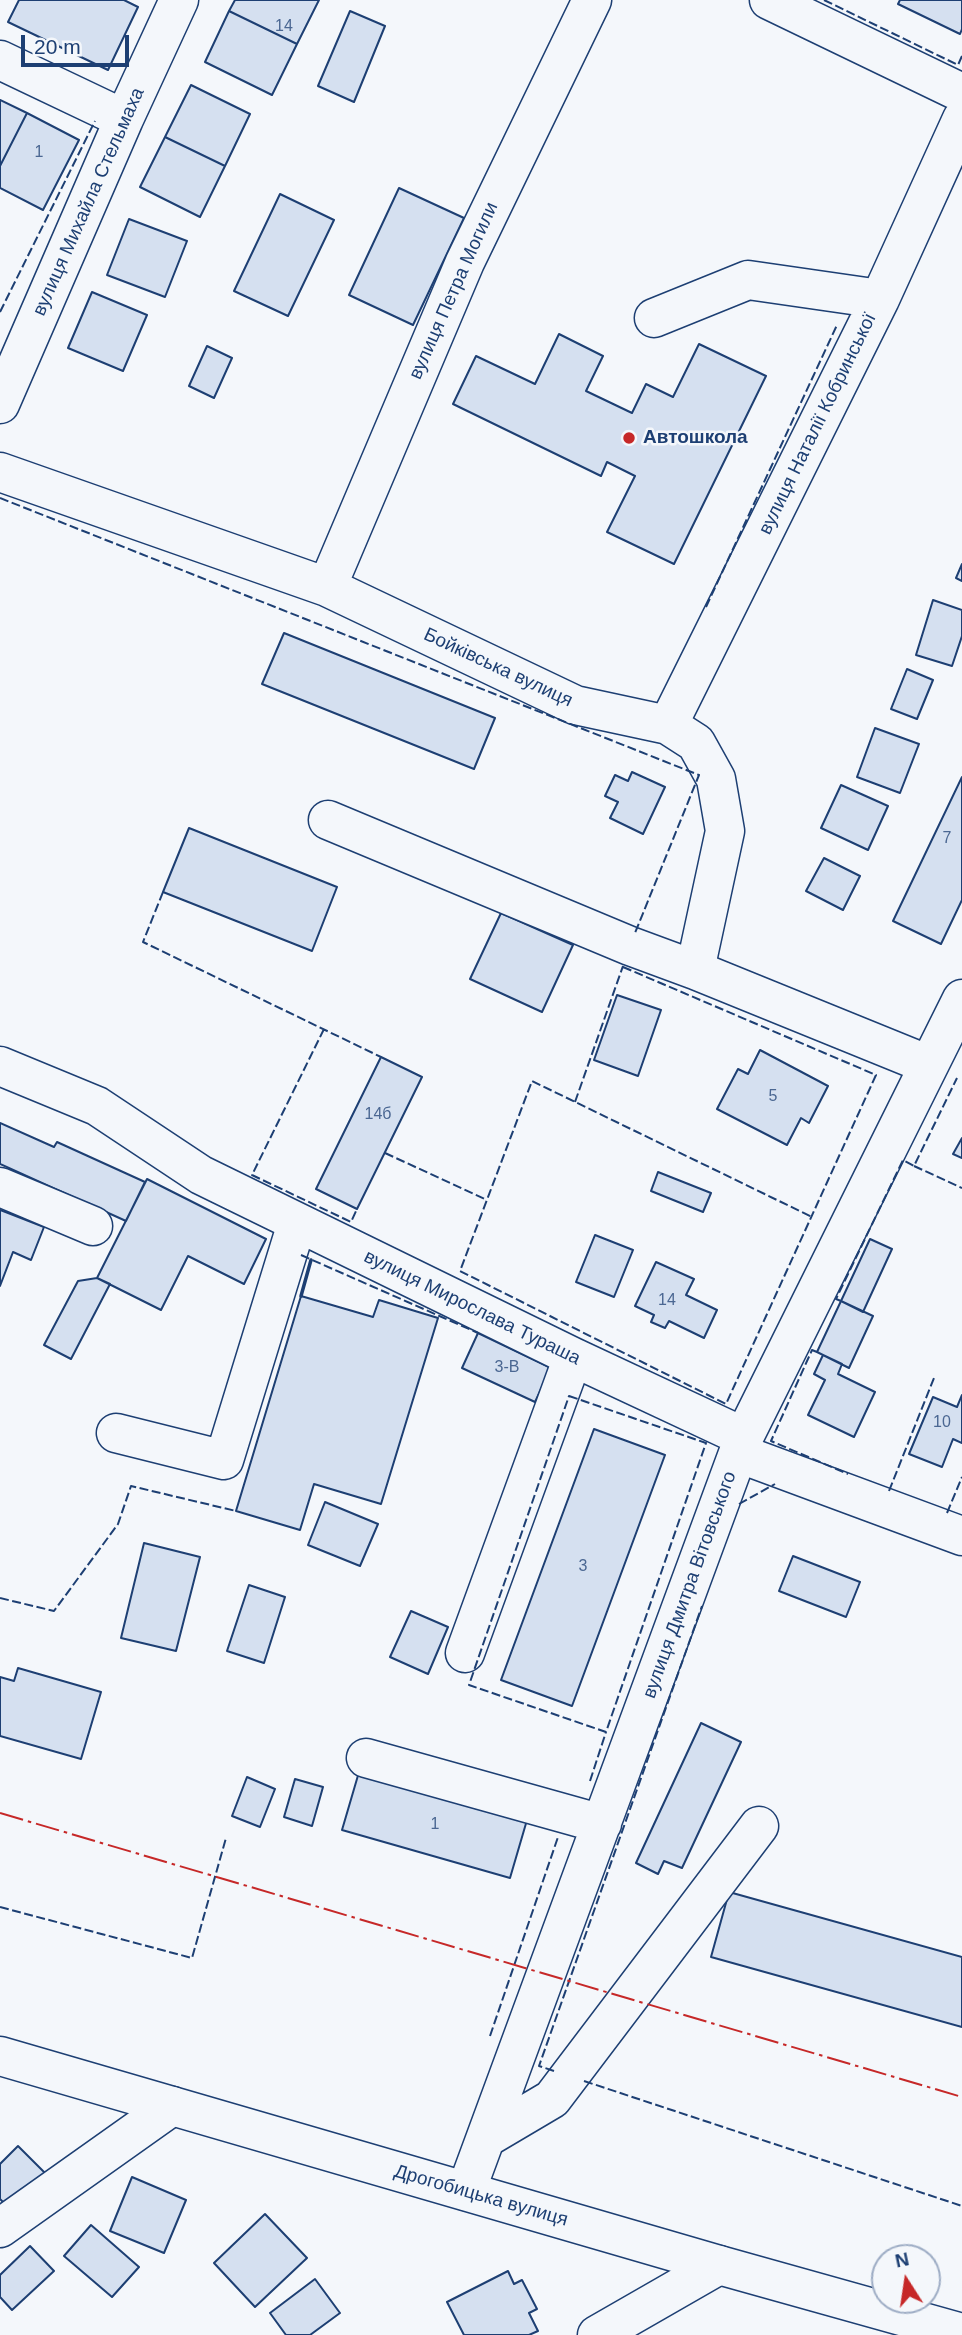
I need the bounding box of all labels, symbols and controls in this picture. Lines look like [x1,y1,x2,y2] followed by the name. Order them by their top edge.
[275,17,293,37] house number: 14
[24,21,133,65] scale bar
[34,35,81,58] text: 20 m
[28,84,150,320] street label: вулиця Михайла Стельмаха
[35,143,43,163] house number: 1
[405,199,503,383] street label: вулиця Петра Могили
[754,310,882,538] street label: вулиця Наталії Кобринської
[643,427,748,449] place label: Автошкола
[621,430,637,446] marker: Автошкола
[420,624,576,712] street label: Бойківська вулиця
[943,829,951,849] house number: 7
[769,1087,777,1107] house number: 5
[365,1105,391,1125] house number: 14б
[360,1246,584,1370] street label: вулиця Мирослава Тураша
[658,1291,676,1311] house number: 14
[495,1358,519,1378] house number: 3-В
[933,1413,951,1433] house number: 10
[638,1468,742,1702] street label: вулиця Дмитра Вітовського
[579,1557,587,1577] house number: 3
[431,1815,439,1835] house number: 1
[392,2160,570,2232] street label: Дрогобицька вулиця
[871,2244,941,2314] north arrow
[893,2248,911,2272] text: N

